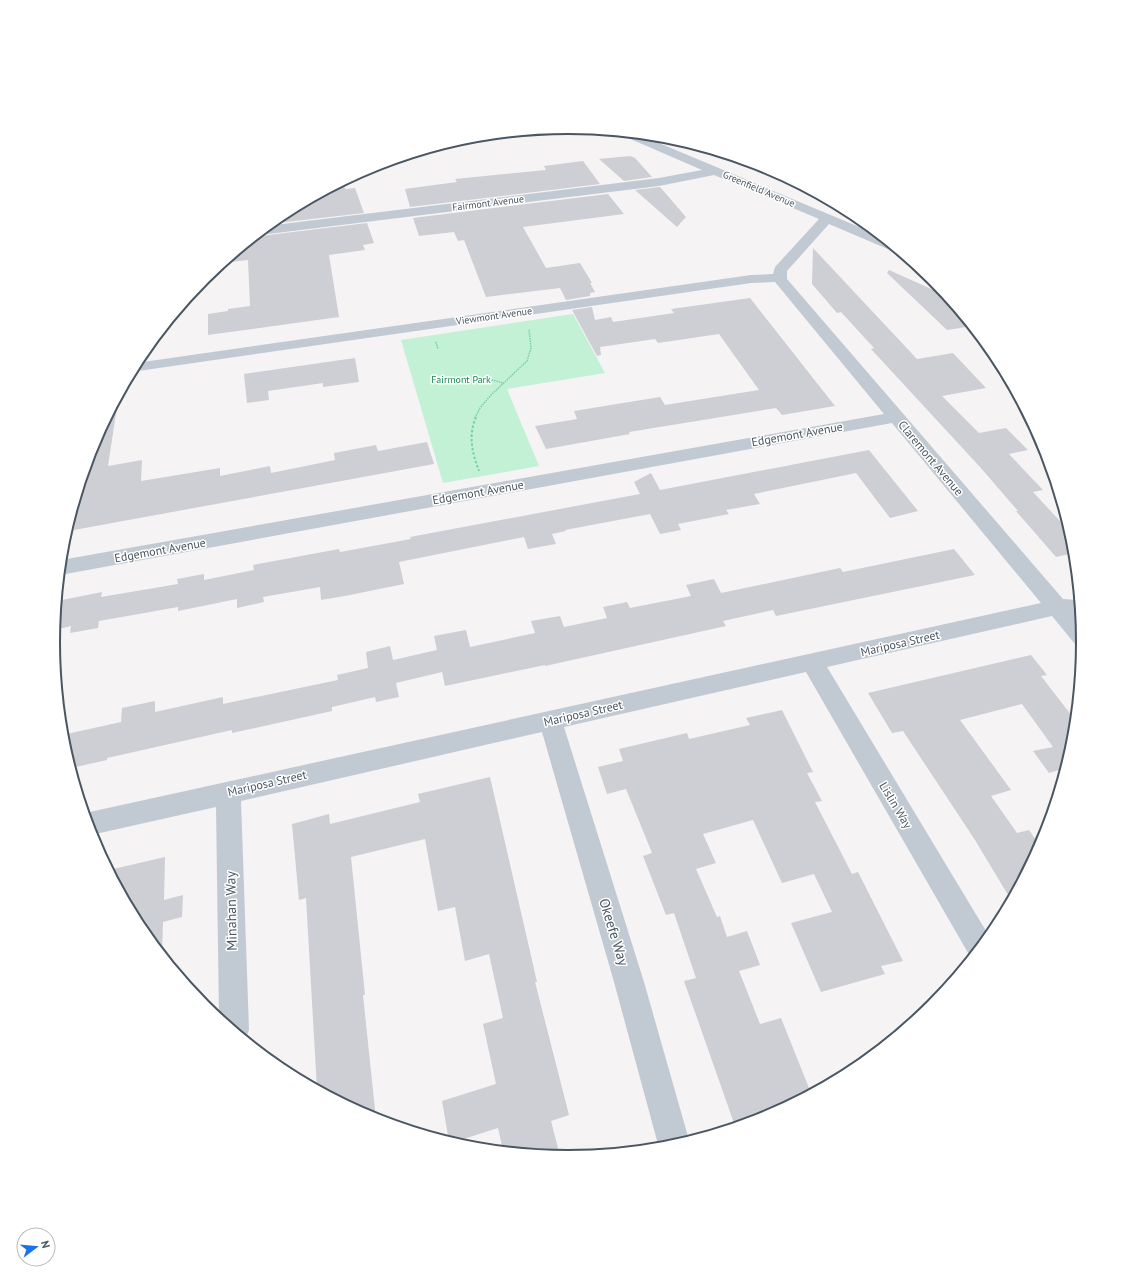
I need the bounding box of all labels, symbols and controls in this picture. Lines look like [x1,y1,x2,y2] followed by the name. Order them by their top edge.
[721,168,797,210] street label: Greenfield Avenue
[451,192,525,214] street label: Fairmont Avenue
[454,304,533,328] street label: Viewmont Avenue
[431,373,491,386] park label: Fairmont Park
[895,417,967,499] street label: Claremont Avenue
[750,419,844,449] street label: Edgemont Avenue
[431,477,525,507] street label: Edgemont Avenue
[113,535,207,565] street label: Edgemont Avenue
[859,627,941,659] street label: Mariposa Street
[542,697,624,729] street label: Mariposa Street
[226,767,308,799] street label: Mariposa Street
[876,779,916,831] street label: Lislin Way
[221,871,241,951] street label: Minahan Way
[595,896,633,968] street label: Okeefe Way
[16,1227,56,1267] north arrow
[38,1239,53,1250] text: N

